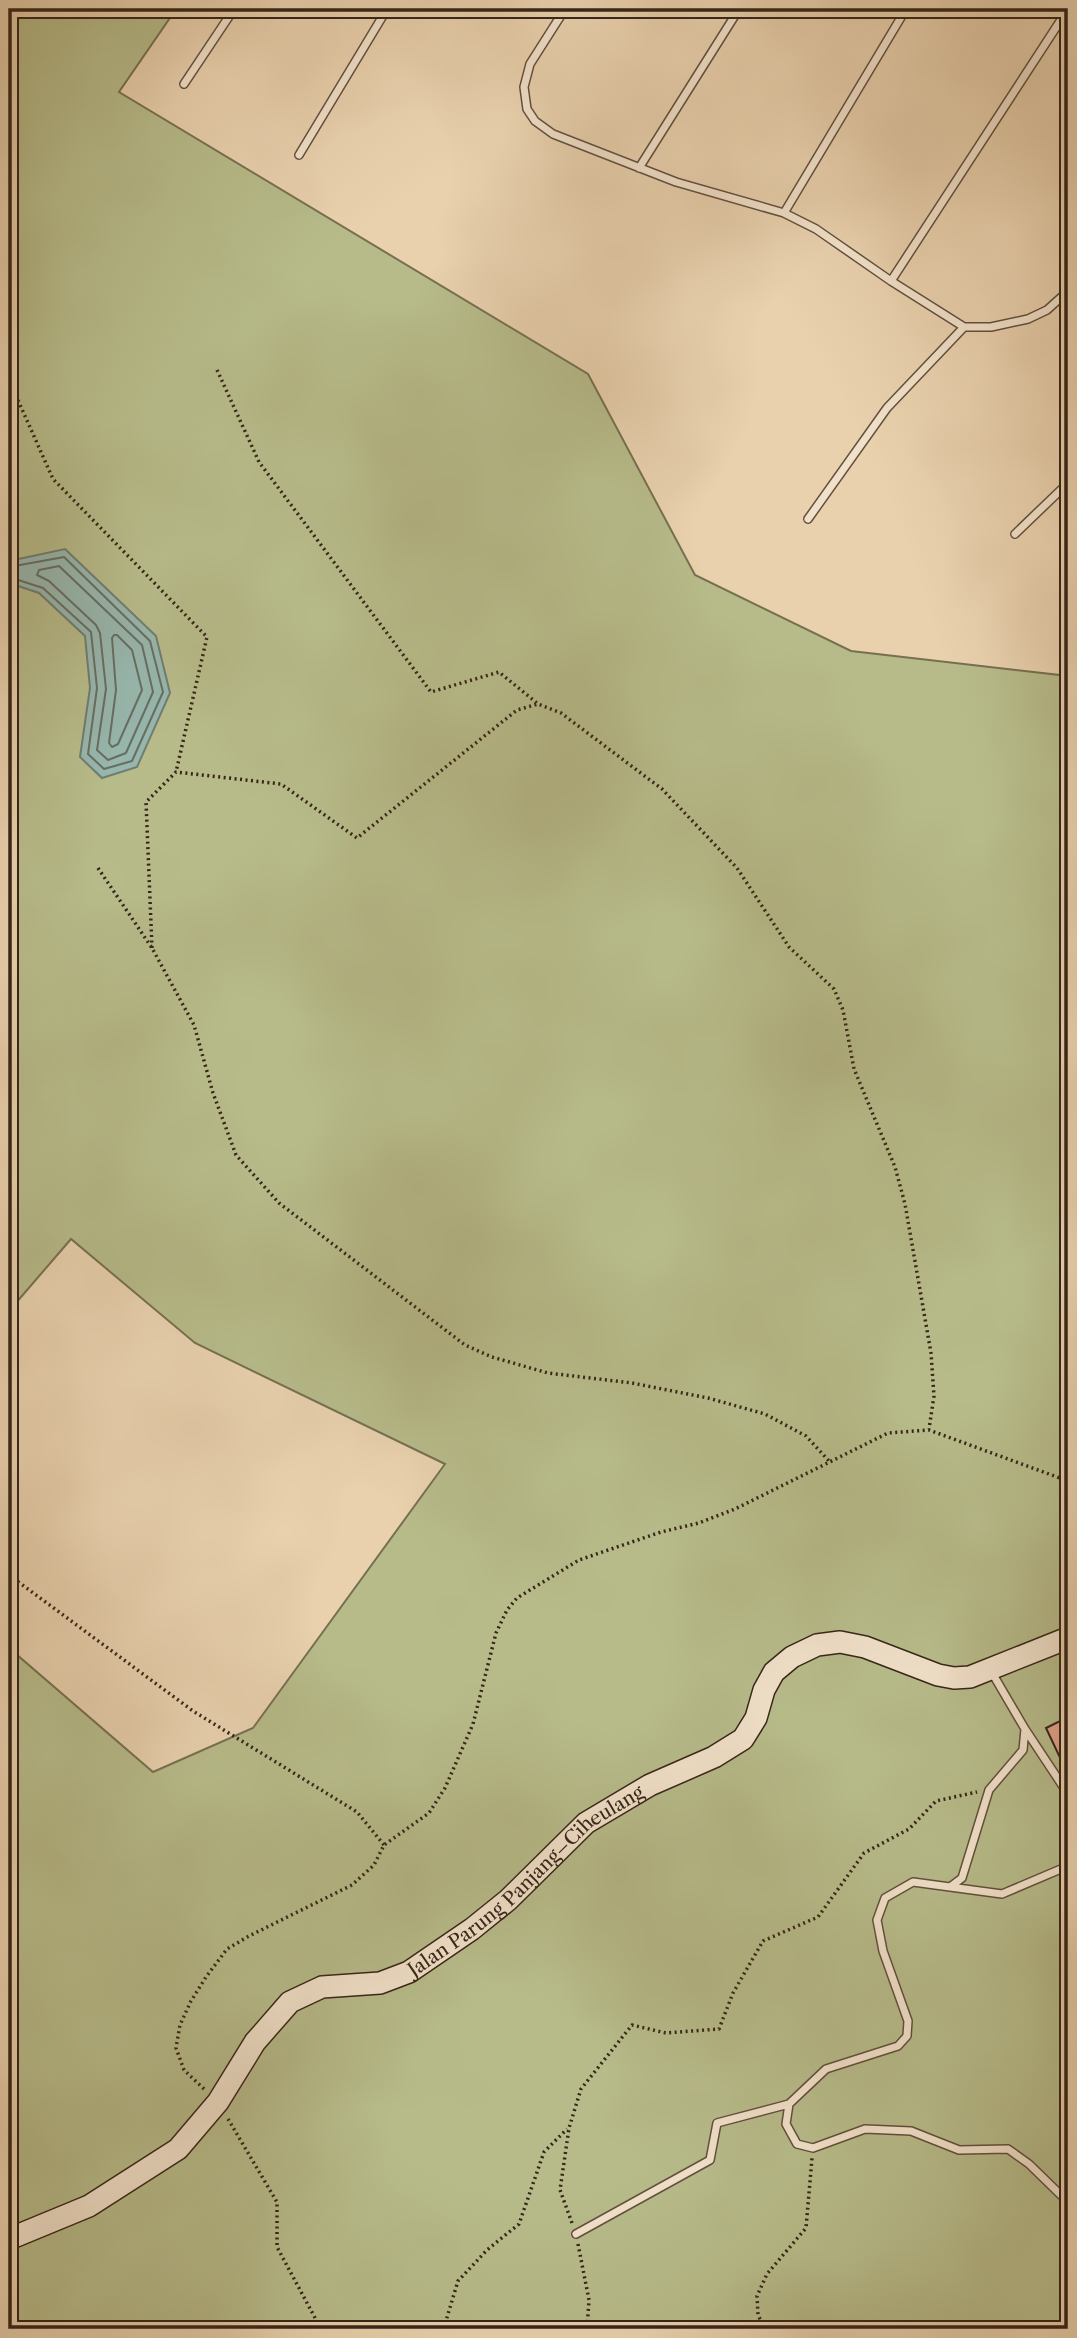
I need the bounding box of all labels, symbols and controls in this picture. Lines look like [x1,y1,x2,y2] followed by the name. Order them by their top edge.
[401,1779,649,1983] street label: Jalan Parung Panjang–Ciheulang

